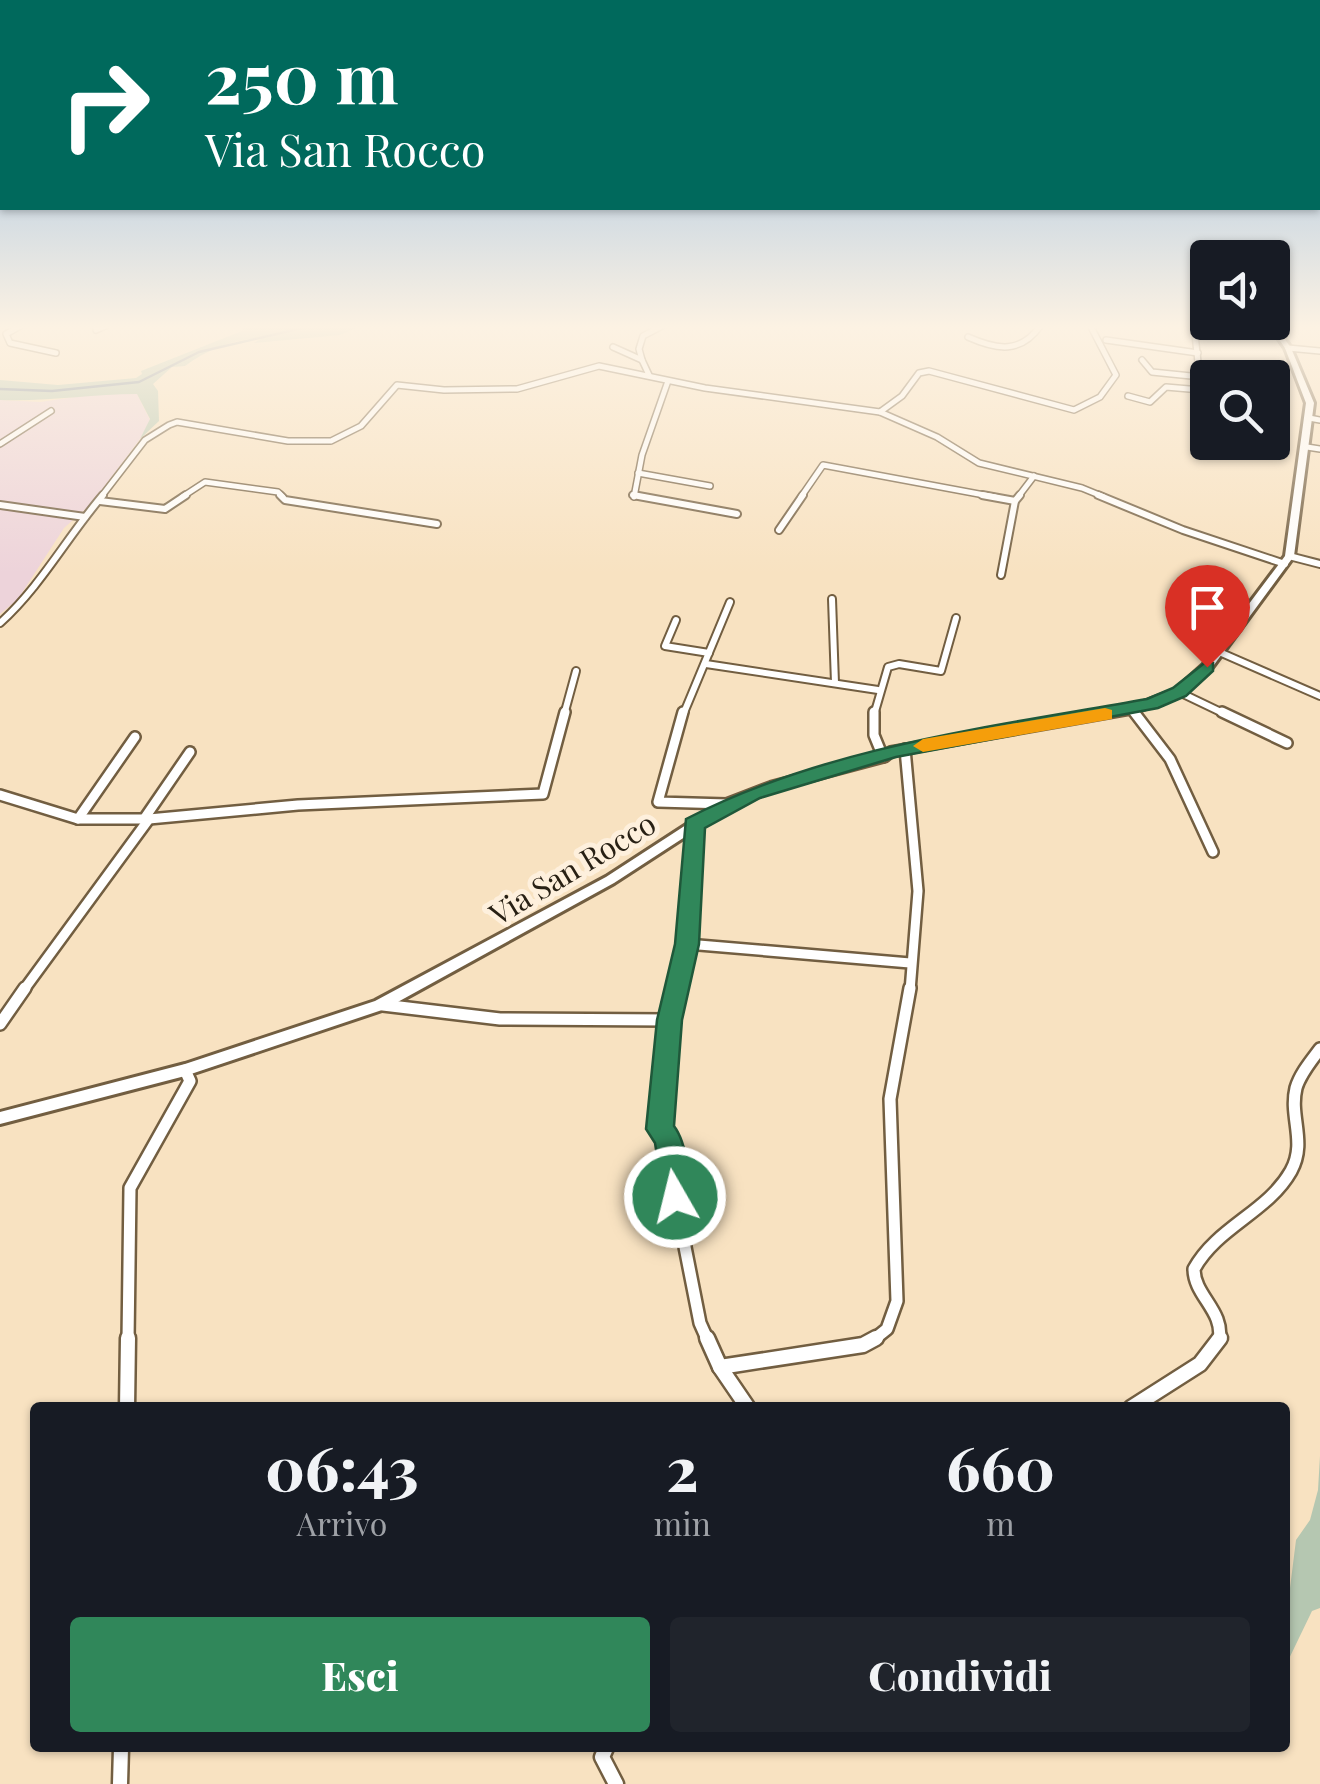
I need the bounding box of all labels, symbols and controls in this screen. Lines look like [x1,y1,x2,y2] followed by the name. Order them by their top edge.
[205,28,399,122] text: 250 m
[40,40,170,170] icon: right
[205,118,485,178] text: Via San Rocco
[1190,240,1290,460] map controls
[1190,240,1290,340] button: sound
[1190,360,1290,460] button: search
[1165,565,1250,668] pin
[1180,580,1235,635] icon: arrive
[481,803,662,934] street label: Via San Rocco
[623,1145,727,1249] position arrow
[265,1426,419,1506] text: 06:43
[666,1426,698,1506] text: 2
[946,1426,1055,1506] text: 660
[296,1501,387,1544] text: Arrivo
[654,1501,711,1544] text: min
[986,1501,1015,1544] text: m
[70,1617,650,1732] button: Esci
[670,1617,1250,1732] button: Condividi

